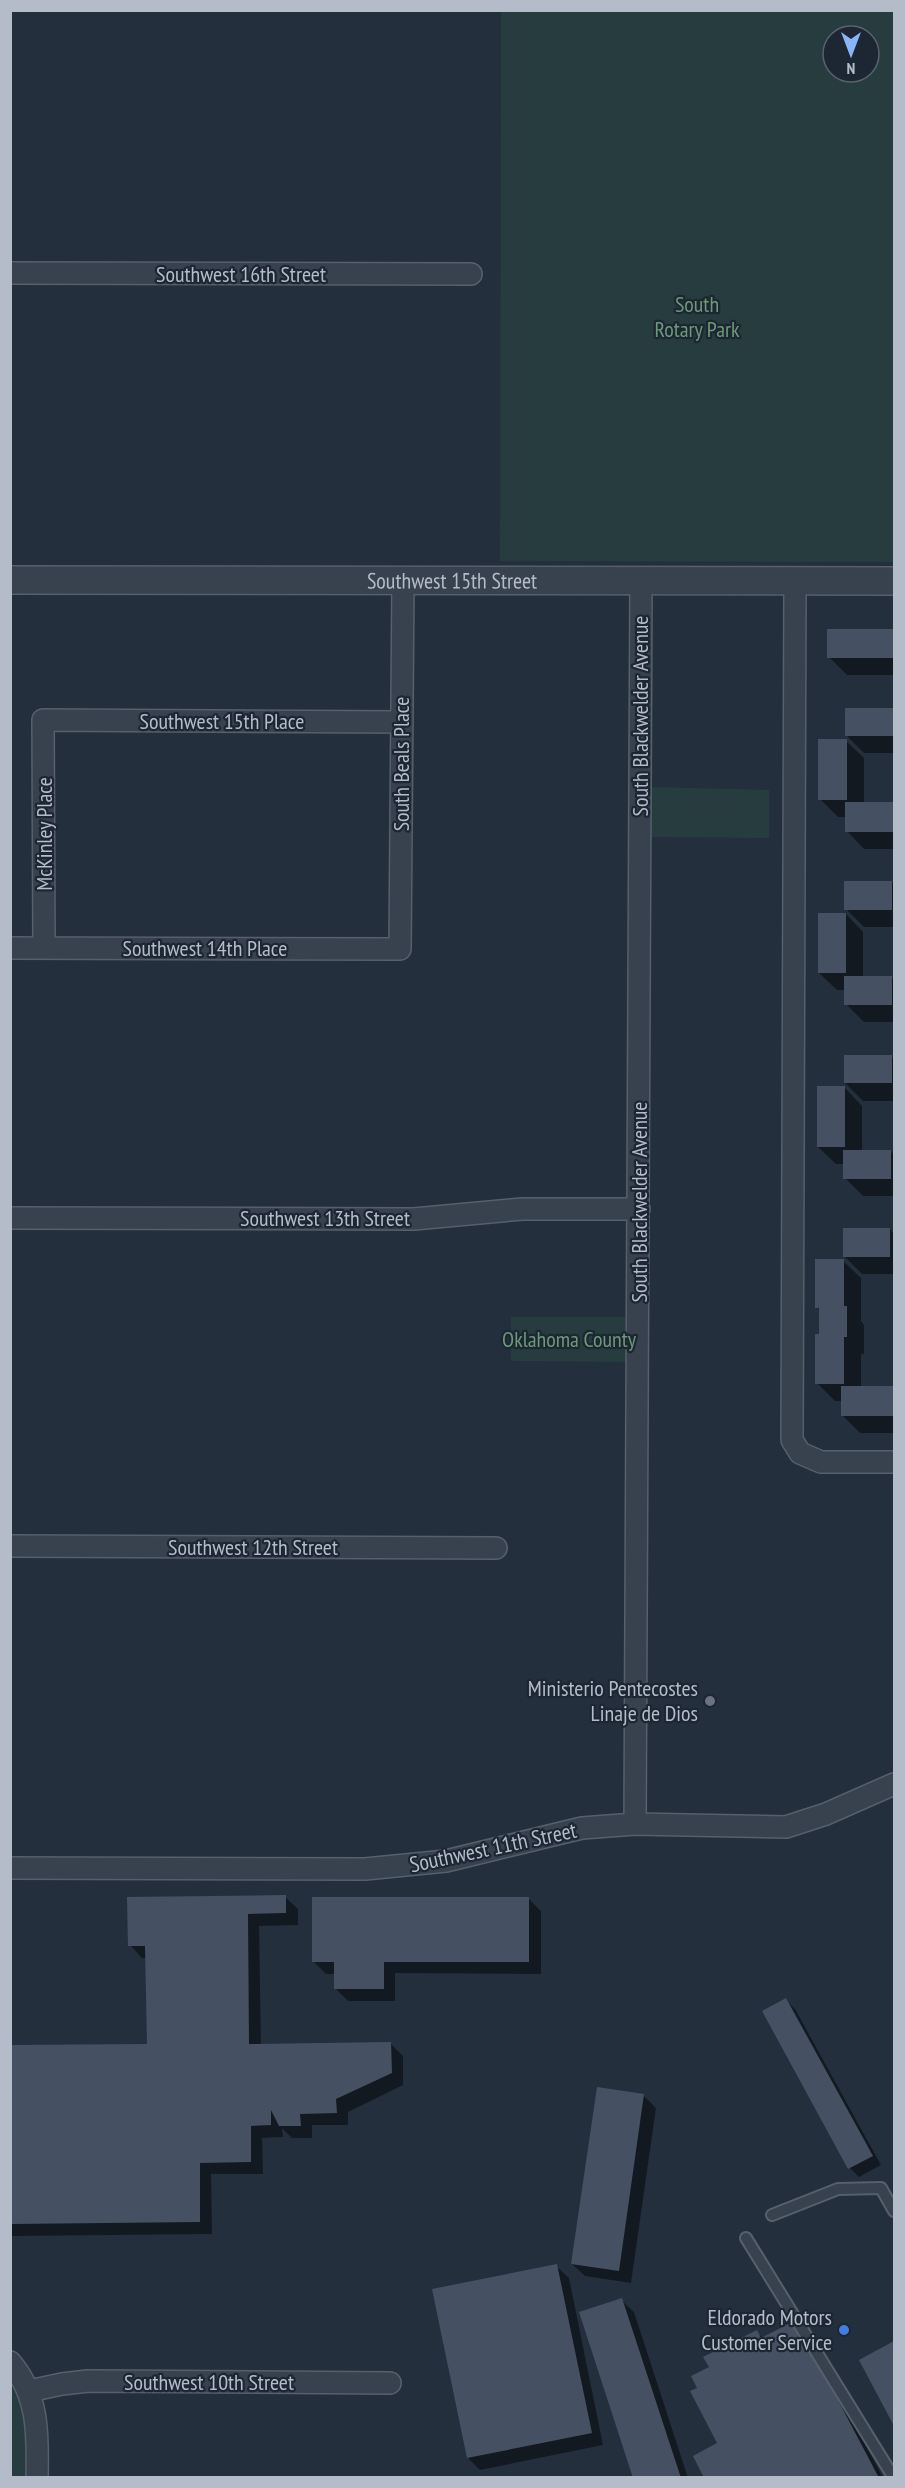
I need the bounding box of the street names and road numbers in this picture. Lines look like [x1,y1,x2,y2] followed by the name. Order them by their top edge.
[156,260,326,288] street label: Southwest 16th Street
[367,566,537,595] street label: Southwest 15th Street
[626,616,654,816] street label: South Blackwelder Avenue
[387,697,415,831] street label: South Beals Place
[140,707,304,735] street label: Southwest 15th Place
[30,777,58,891] street label: McKinley Place
[123,934,287,962] street label: Southwest 14th Place
[625,1102,653,1302] street label: South Blackwelder Avenue
[240,1204,410,1232] street label: Southwest 13th Street
[168,1533,338,1561] street label: Southwest 12th Street
[407,1816,579,1878] street label: Southwest 11th Street
[124,2368,294,2396] street label: Southwest 10th Street

